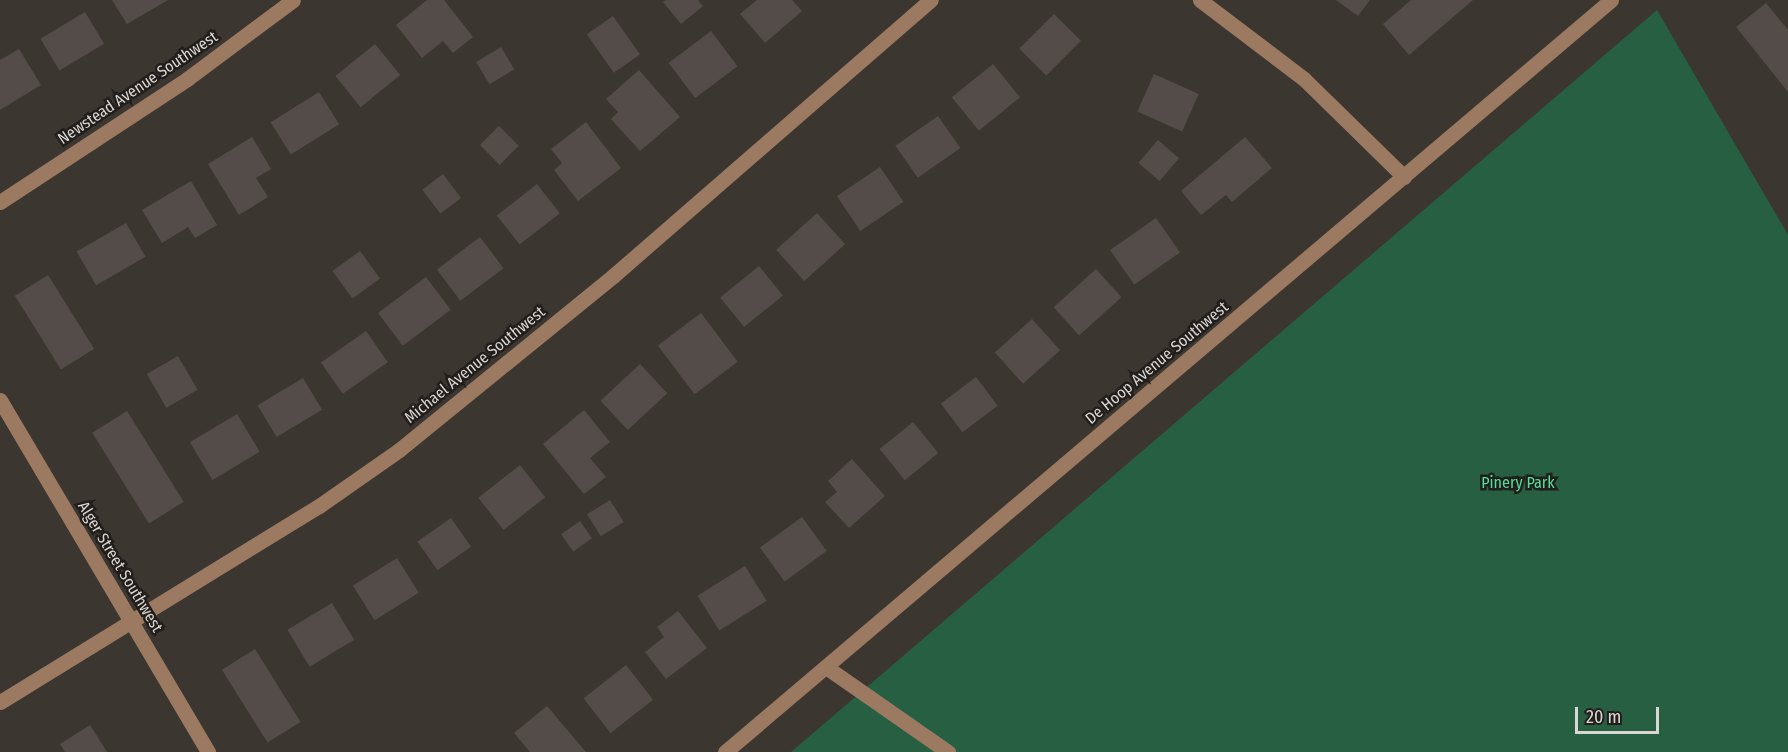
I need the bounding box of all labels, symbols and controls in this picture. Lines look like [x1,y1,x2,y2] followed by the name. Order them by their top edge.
[54,27,222,149] street label: Newstead Avenue Southwest
[1082,298,1232,428] street label: De Hoop Avenue Southwest
[401,302,549,428] street label: Michael Avenue Southwest
[1481,473,1555,493] park label: Pinery Park
[73,498,167,636] street label: Alger Street Southwest
[1578,695,1662,733] scale bar
[1586,706,1621,728] text: 20 m

